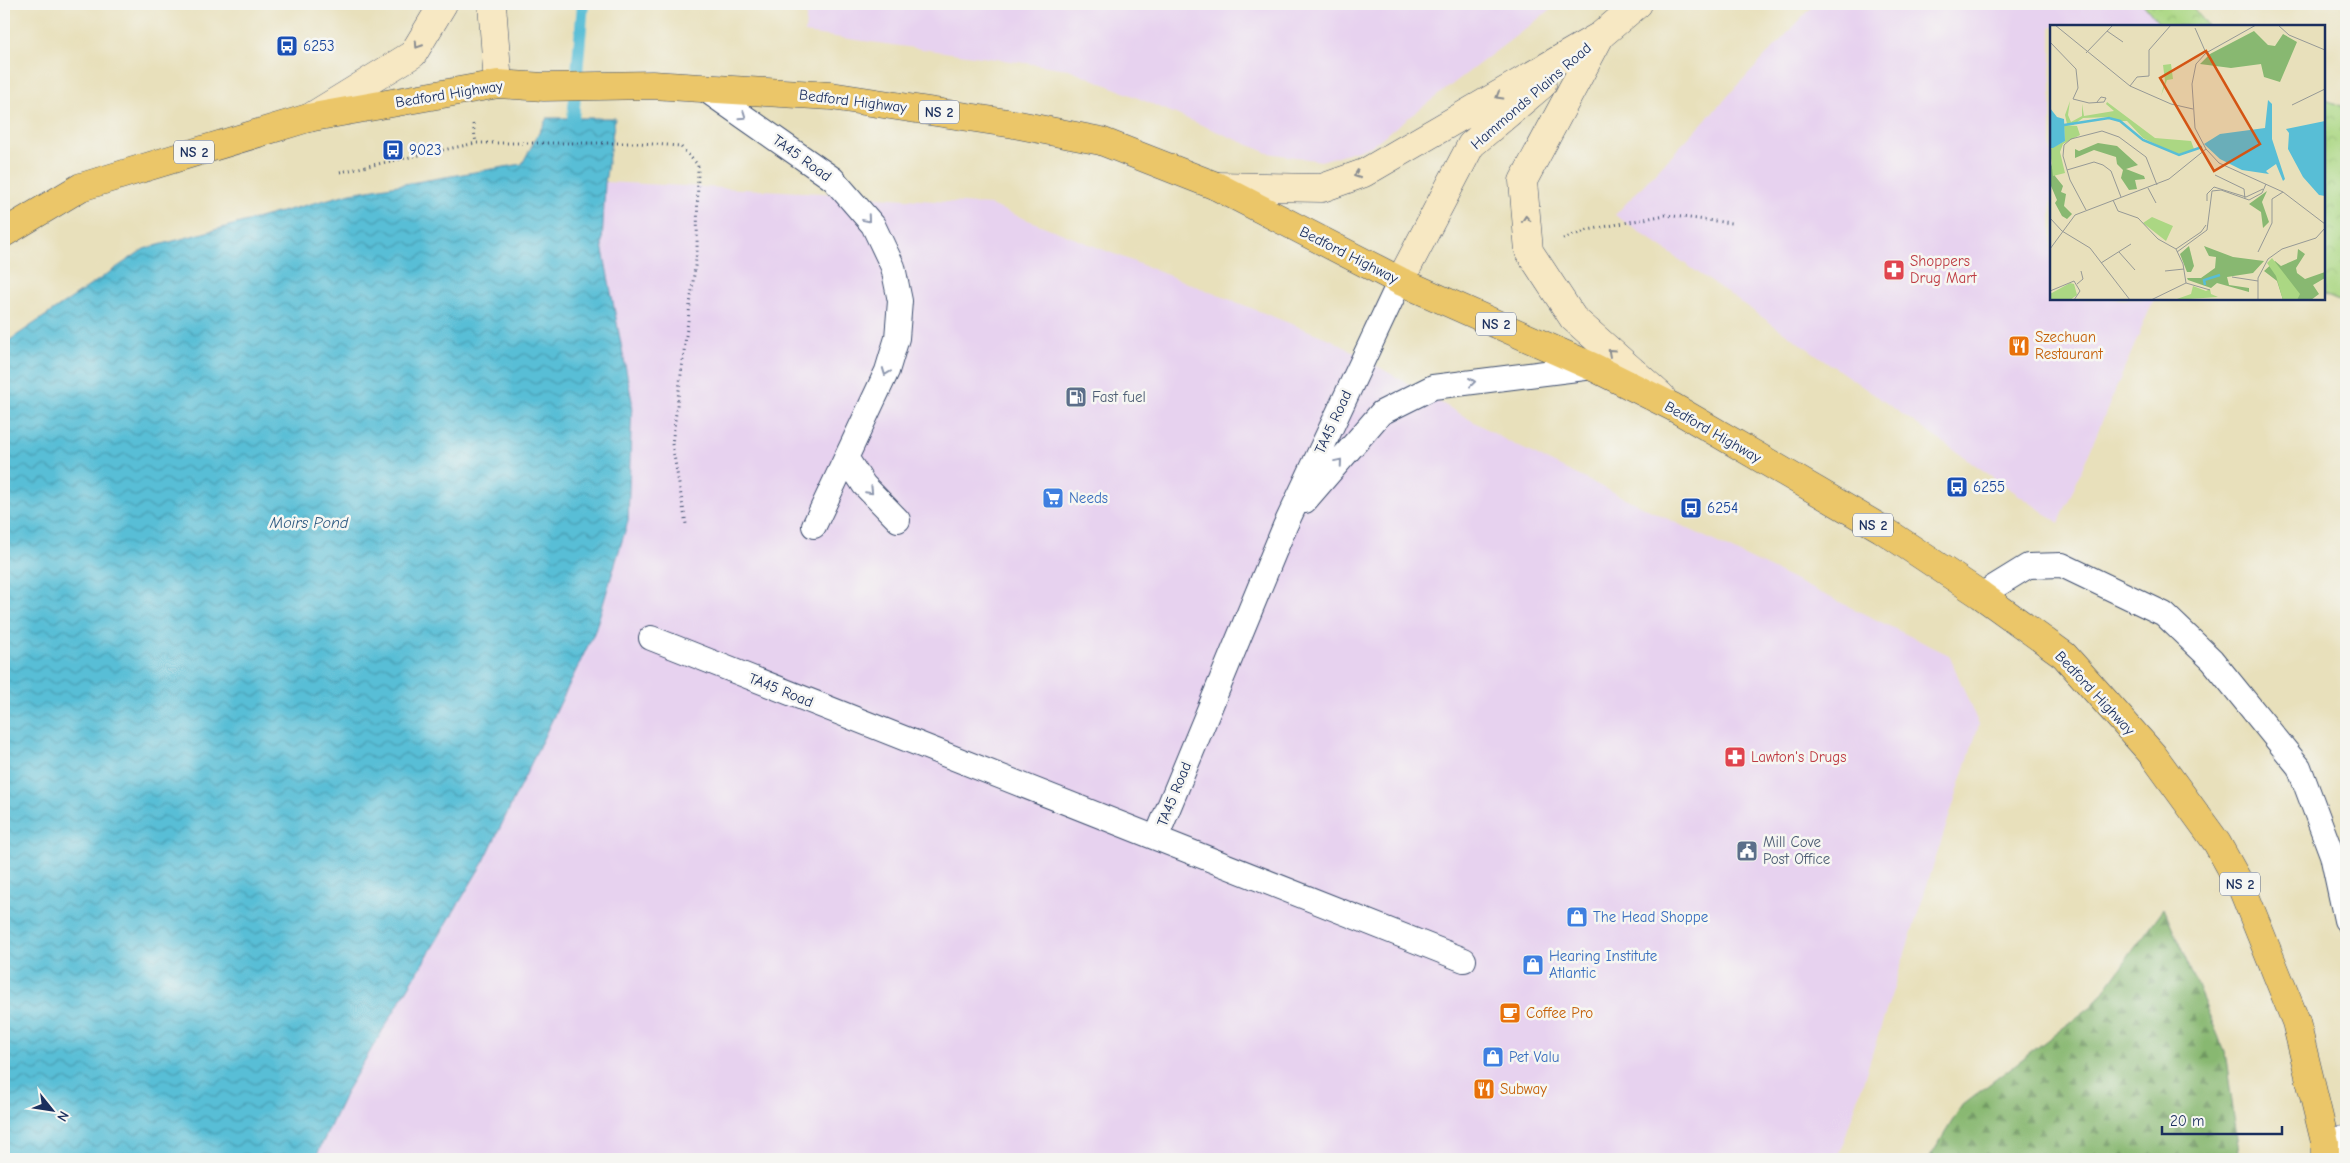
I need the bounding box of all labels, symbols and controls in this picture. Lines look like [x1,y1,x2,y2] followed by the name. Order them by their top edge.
[2050,25,2325,300] inset map
[275,34,299,58] bus stop icon: 6253
[303,37,335,55] place label: 6253
[1467,39,1595,153] street label: Hammonds Plains Road
[415,40,424,49] one-way arrow
[394,77,504,111] street label: Bedford Highway
[798,85,908,117] street label: Bedford Highway
[1495,89,1504,99] one-way arrow
[919,100,959,124] road number: NS 2
[737,110,746,119] one-way arrow
[769,131,835,185] street label: TA45 Road
[381,138,405,162] bus stop icon: 9023
[174,140,214,163] road number: NS 2
[409,141,442,159] place label: 9023
[1353,169,1362,179] one-way arrow
[861,213,870,222] one-way arrow
[1521,215,1532,223] one-way arrow
[1297,222,1402,288] street label: Bedford Highway
[1910,252,1977,287] place label: Shoppers Drug Mart
[1882,258,1906,282] pharmacy icon: Shoppers Drug Mart
[1476,312,1516,336] road number: NS 2
[2035,328,2103,363] place label: Szechuan Restaurant
[2007,334,2031,358] restaurant icon: Szechuan Restaurant
[1607,348,1616,357] one-way arrow
[882,367,892,376] one-way arrow
[1469,377,1477,388] one-way arrow
[1064,385,1088,409] fuel station icon: Fast fuel
[1310,387,1356,457] street label: TA45 Road
[1092,388,1146,406] place label: Fast fuel
[1662,397,1765,467] street label: Bedford Highway
[1333,459,1342,468] one-way arrow
[1945,475,1969,499] bus stop icon: 6255
[1973,478,2005,496] place label: 6255
[864,486,873,495] one-way arrow
[1041,486,1065,510] supermarket icon: Needs
[1069,489,1108,507] place label: Needs
[1679,496,1703,520] bus stop icon: 6254
[1707,499,1738,517] place label: 6254
[269,514,349,532] water label: Moirs Pond
[1853,514,1893,536] road number: NS 2
[2051,647,2139,739] street label: Bedford Highway
[746,669,816,711] street label: TA45 Road
[1723,745,1747,769] pharmacy icon: Lawton's Drugs
[1751,748,1846,766] place label: Lawton's Drugs
[1153,759,1195,829] street label: TA45 Road
[1763,833,1831,868] place label: Mill Cove Post Office
[1735,839,1759,863] public building icon: Mill Cove Post Office
[2220,872,2260,896] road number: NS 2
[1565,905,1589,929] shop icon: The Head Shoppe
[1593,908,1709,926] place label: The Head Shoppe
[1549,947,1658,982] place label: Hearing Institute Atlantic
[1521,953,1545,977] shop icon: Hearing Institute Atlantic
[1498,1001,1522,1025] cafe icon: Coffee Pro
[1526,1004,1593,1022] place label: Coffee Pro
[1481,1045,1505,1069] shop icon: Pet Valu
[1509,1048,1559,1066] place label: Pet Valu
[1472,1077,1496,1101] restaurant icon: Subway
[1500,1080,1547,1098] place label: Subway
[28,1086,78,1136] north arrow
[2162,1103,2282,1135] scale bar
[53,1108,72,1124] text: N
[2170,1112,2204,1130] text: 20 m

